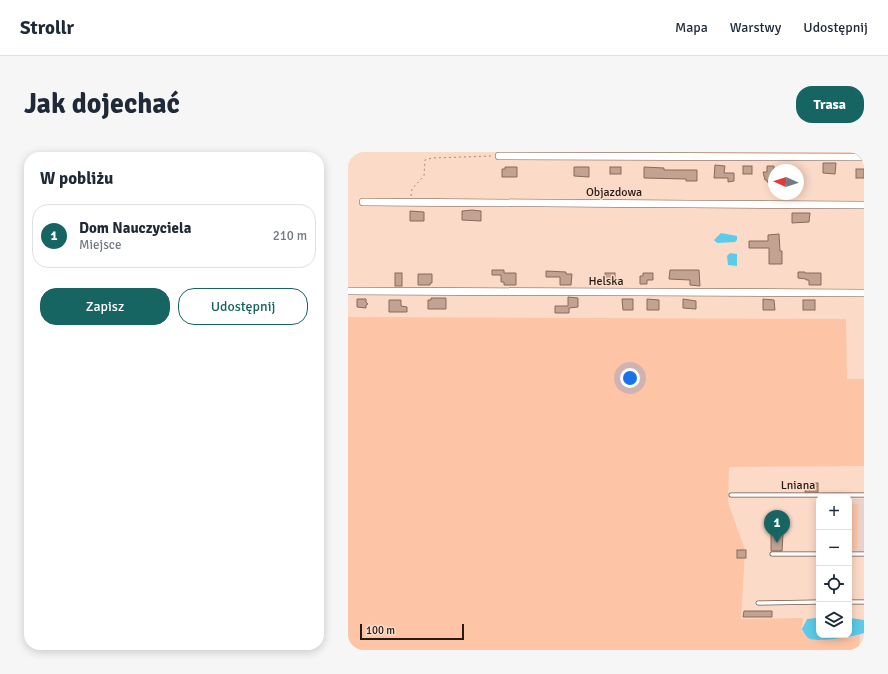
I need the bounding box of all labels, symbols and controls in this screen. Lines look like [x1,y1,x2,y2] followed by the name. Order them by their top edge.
[20,16,74,40] text: Strollr
[675,19,708,36] text: Mapa
[730,19,781,36] text: Warstwy
[803,19,868,36] text: Udostępnij
[796,86,864,123] button: Trasa
[24,87,180,121] text: Jak dojechać
[768,164,804,200] north arrow
[40,168,113,189] text: W pobliżu
[586,185,642,200] street label: Objazdowa
[79,219,191,237] text: Dom Nauczyciela
[50,228,58,244] text: 1
[273,228,307,244] text: 210 m
[79,237,121,253] text: Miejsce
[589,274,623,289] street label: Helska
[40,288,170,325] button: Zapisz
[178,288,308,325] button: Udostępnij
[620,368,640,388] your location
[781,478,815,493] street label: Lniana
[816,494,852,638] map controls
[816,494,852,530] button: +
[764,510,790,543] pin: 1
[816,530,852,566] button: −
[816,566,852,602] button: locate
[816,602,852,638] button: layers
[360,622,464,641] scale bar
[366,624,395,637] text: 100 m

